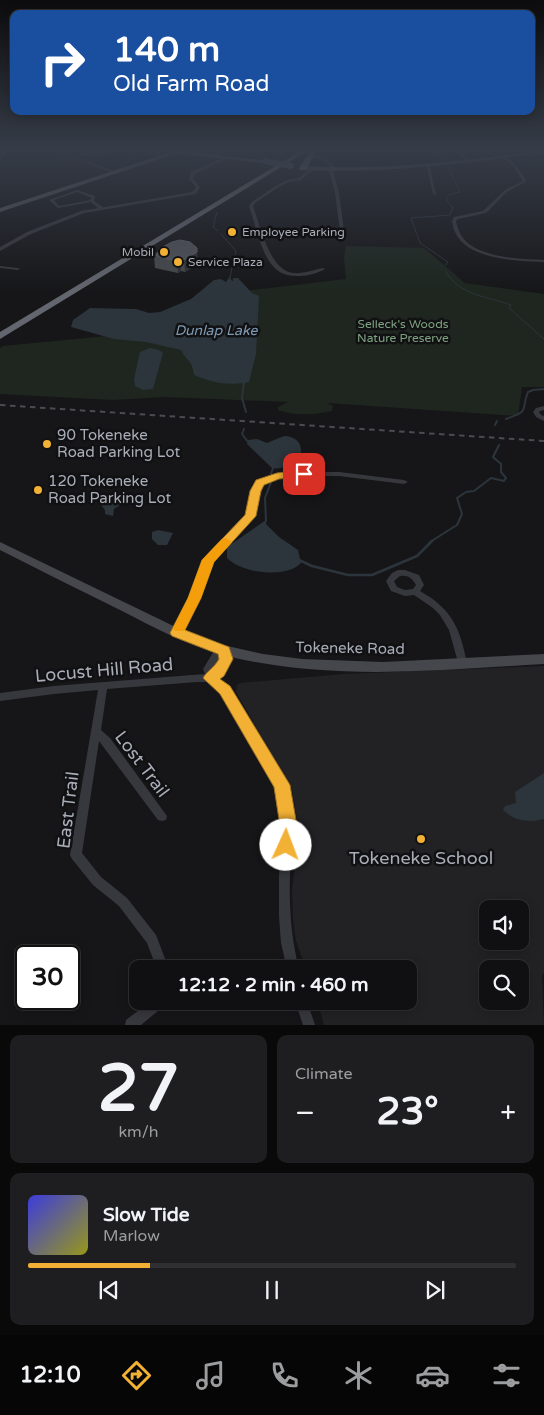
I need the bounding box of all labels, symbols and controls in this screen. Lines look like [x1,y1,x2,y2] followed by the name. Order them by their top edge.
[113,29,220,71] text: 140 m
[30,30,95,95] icon: right
[113,71,269,97] text: Old Farm Road
[242,225,345,239] place label: Employee Parking
[226,226,238,238] marker: Employee Parking
[122,245,154,259] place label: Mobil
[158,246,170,258] marker: Mobil
[188,255,263,269] place label: Service Plaza
[172,256,184,268] marker: Service Plaza
[357,317,449,345] park label: Selleck's Woods Nature Preserve
[175,322,258,339] water label: Dunlap Lake
[57,426,181,461] place label: 90 Tokeneke Road Parking Lot
[41,438,53,450] marker: 90 Tokeneke Road Parking Lot
[283,453,325,495] pin
[290,460,318,488] icon: arrive
[48,472,172,507] place label: 120 Tokeneke Road Parking Lot
[32,484,44,496] marker: 120 Tokeneke Road Parking Lot
[295,638,405,658] street label: Tokeneke Road
[34,653,174,687] street label: Locust Hill Road
[110,727,174,801] street label: Lost Trail
[52,770,84,850] street label: East Trail
[259,818,311,870] position arrow
[415,833,427,845] marker: Tokeneke School
[349,847,493,869] place label: Tokeneke School
[479,900,529,1010] map controls
[479,900,529,950] button: sound
[15,945,80,1010] speed limit sign: 30
[479,960,529,1010] button: search
[177,974,369,996] text: 12:12 · 2 min · 460 m
[98,1050,179,1129] text: 27
[295,1064,353,1084] text: Climate
[377,1089,439,1135] text: 23°
[295,1096,315,1130] text: −
[500,1096,516,1130] text: +
[118,1122,159,1142] text: km/h
[103,1204,190,1226] text: Slow Tide
[103,1226,160,1246] text: Marlow
[95,1276,123,1304] icon: previous
[258,1276,286,1304] icon: pause
[421,1276,449,1304] icon: next
[119,1358,154,1393] icon: directions
[193,1358,228,1393] icon: music
[267,1358,302,1393] icon: phone
[341,1358,376,1393] icon: climate
[415,1358,450,1393] icon: car
[489,1358,524,1393] icon: filters
[20,1362,80,1388] text: 12:10

